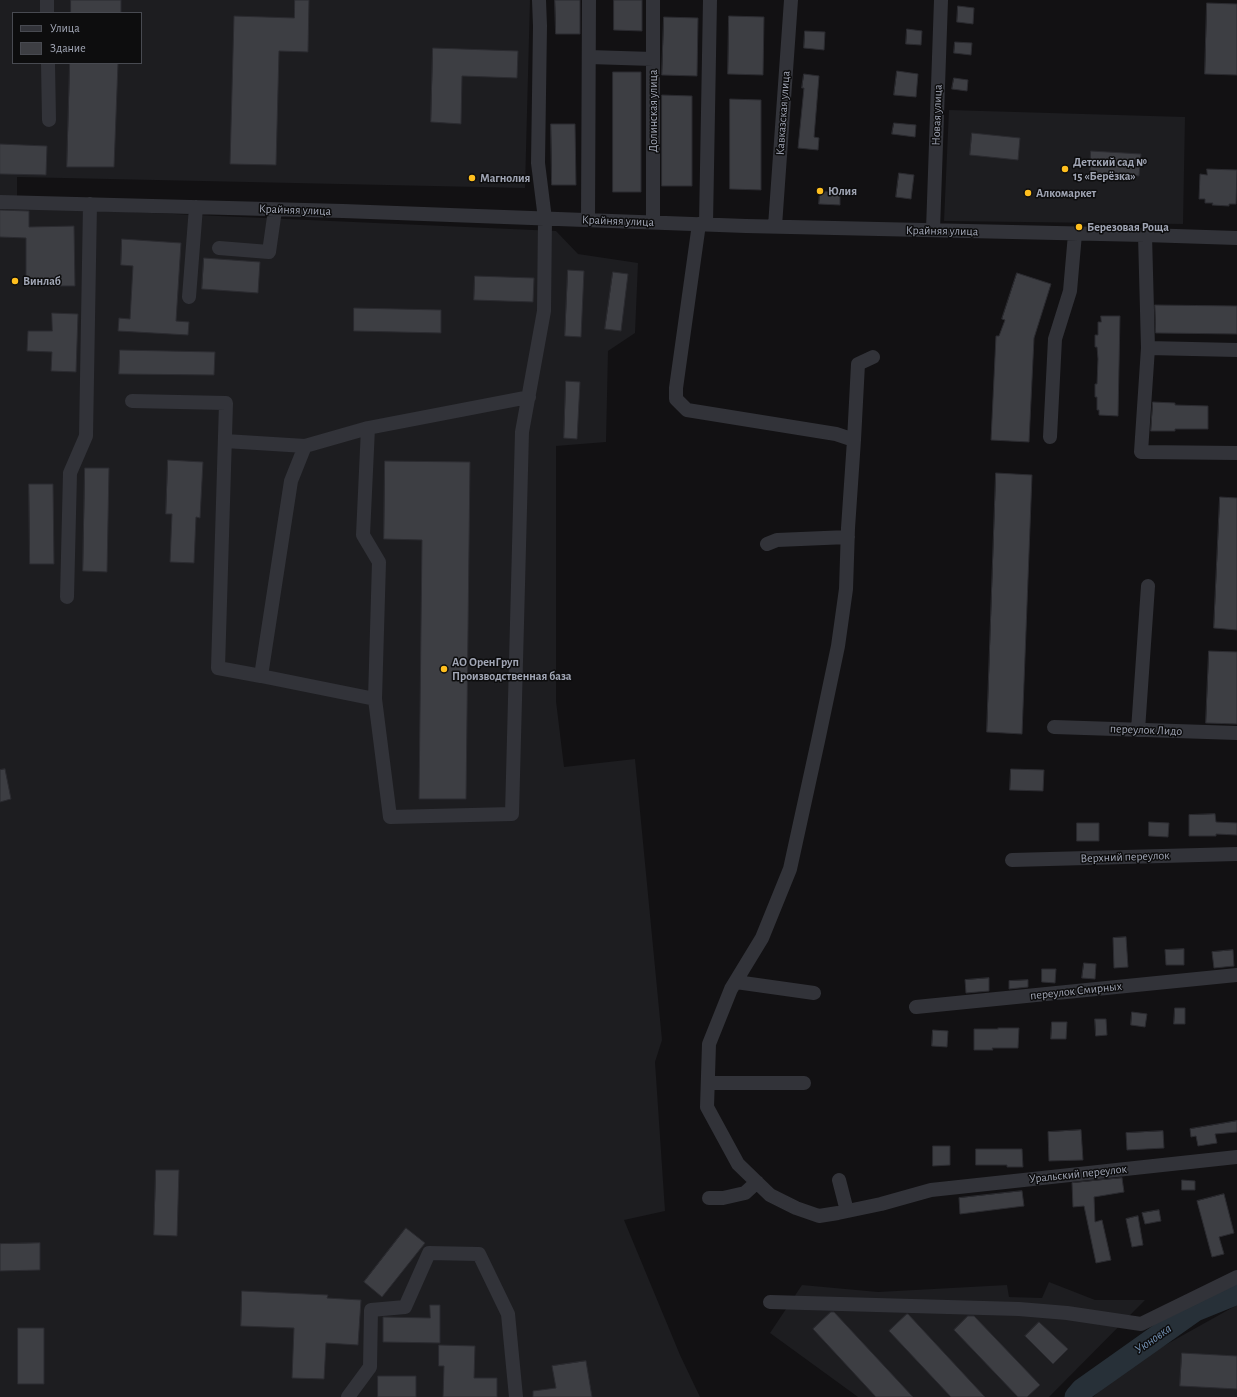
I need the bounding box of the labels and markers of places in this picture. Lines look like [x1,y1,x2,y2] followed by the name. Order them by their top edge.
[1073,155,1147,183] place label: Детский сад № 15 «Берёзка»
[1060,164,1070,174] marker: Детский сад № 15 «Берёзка»
[480,171,530,185] place label: Магнолия
[467,173,477,183] marker: Магнолия
[828,184,857,198] place label: Юлия
[815,186,825,196] marker: Юлия
[1036,186,1096,200] place label: Алкомаркет
[1023,188,1033,198] marker: Алкомаркет
[1087,220,1169,234] place label: Березовая Роща
[1074,222,1084,232] marker: Березовая Роща
[23,274,61,288] place label: Винлаб
[10,276,20,286] marker: Винлаб
[452,655,572,683] place label: АО ОренГруп Производственная база
[439,664,449,674] marker: АО ОренГруп Производственная база

